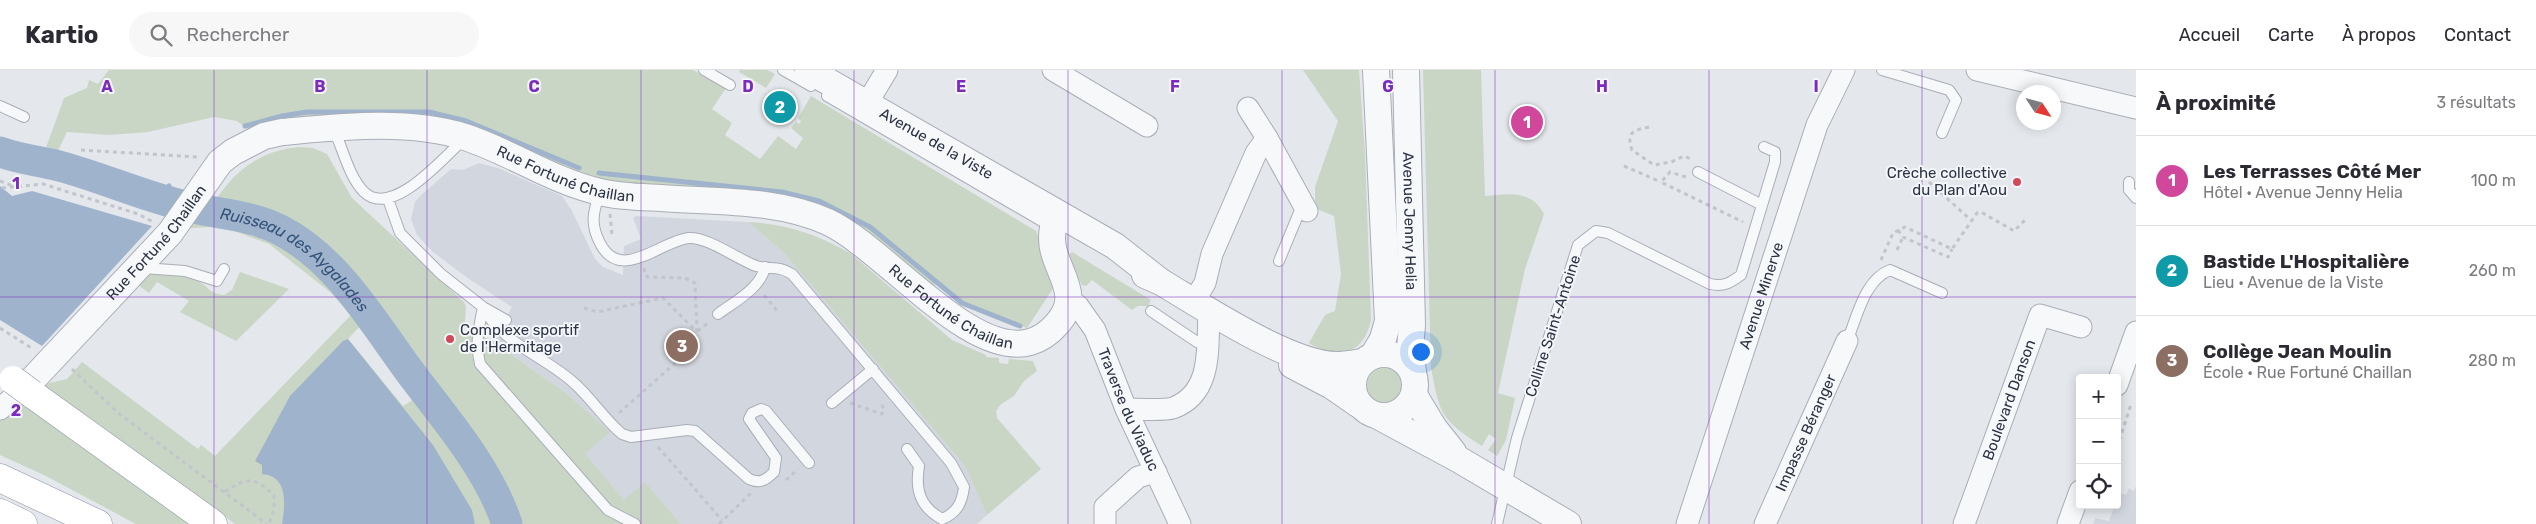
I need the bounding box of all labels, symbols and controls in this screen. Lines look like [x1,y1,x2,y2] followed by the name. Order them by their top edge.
[129,12,479,57] search box
[25,21,99,49] text: Kartio
[147,21,175,49] icon: search
[187,23,289,46] text: Rechercher
[2179,24,2240,46] text: Accueil
[2268,24,2314,46] text: Carte
[2342,24,2416,46] text: À propos
[2444,24,2511,46] text: Contact
[101,77,113,96] text: A
[314,77,326,96] text: B
[528,77,540,96] text: C
[742,77,754,96] text: D
[956,77,966,96] text: E
[1170,77,1180,96] text: F
[1382,77,1394,96] text: G
[1596,77,1608,96] text: H
[1813,77,1819,96] text: I
[2016,85,2061,130] north arrow
[764,88,796,126] pin: 2
[2156,90,2276,115] text: À proximité
[2436,93,2516,112] text: 3 résultats
[1511,103,1543,141] pin: 1
[876,104,996,183] street label: Avenue de la Viste
[494,142,635,206] street label: Rue Fortuné Chaillan
[1399,152,1420,290] street label: Avenue Jenny Helia
[2203,160,2421,183] text: Les Terrasses Côté Mer
[1887,164,2007,199] place label: Crèche collective du Plan d'Aou
[2168,171,2176,190] text: 1
[2471,171,2516,190] text: 100 m
[12,174,20,193] text: 1
[2011,176,2023,188] marker: Crèche collective du Plan d'Aou
[102,182,210,304] street label: Rue Fortuné Chaillan
[2203,183,2403,202] text: Hôtel · Avenue Jenny Helia
[219,204,373,316] water label: Ruisseau des Aygalades
[1736,240,1787,352] street label: Avenue Minerve
[2203,250,2409,273] text: Bastide L'Hospitalière
[1522,253,1584,399] street label: Colline Saint-Antoine
[885,261,1014,353] street label: Rue Fortuné Chaillan
[2167,261,2177,280] text: 2
[2469,261,2516,280] text: 260 m
[2203,273,2383,292] text: Lieu · Avenue de la Viste
[460,321,579,356] place label: Complexe sportif de l'Hermitage
[666,327,698,365] pin: 3
[444,333,456,345] marker: Complexe sportif de l'Hermitage
[1979,337,2039,463] street label: Boulevard Danson
[1408,339,1434,365] your location
[2203,340,2392,363] text: Collège Jean Moulin
[1094,345,1163,474] street label: Traverse du Viaduc
[2167,351,2177,370] text: 3
[2468,351,2516,370] text: 280 m
[2203,363,2412,382] text: École · Rue Fortuné Chaillan
[1772,371,1840,494] street label: Impasse Béranger
[2076,374,2121,509] map controls
[2076,374,2121,419] button: +
[11,401,21,420] text: 2
[2076,419,2121,464] button: −
[2076,464,2121,509] button: locate

